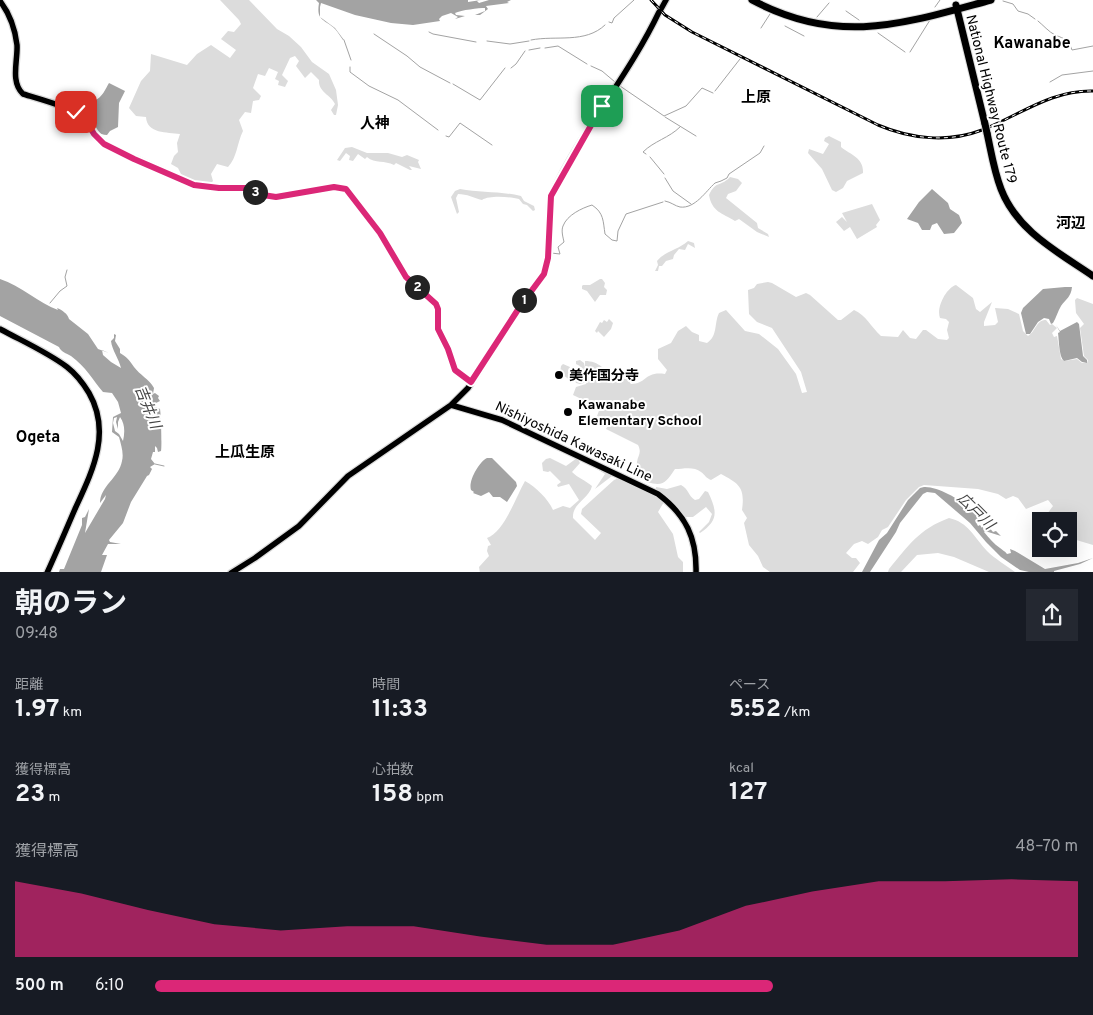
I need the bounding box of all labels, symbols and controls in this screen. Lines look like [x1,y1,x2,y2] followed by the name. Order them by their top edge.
[961,13,1020,186] street label: National Highway Route 179
[993,34,1071,54] district label: Kawanabe
[581,85,623,127] pin
[741,89,771,108] district label: 上原
[55,91,97,133] pin
[588,92,616,120] icon: arrive
[62,98,90,126] icon: check
[360,114,390,134] district label: 人神
[242,180,268,204] pin: 3
[251,184,260,201] text: 3
[1056,215,1086,234] district label: 河辺
[404,274,430,300] pin: 2
[413,279,422,296] text: 2
[512,288,536,312] pin: 1
[522,292,527,309] text: 1
[569,368,639,385] place label: 美作国分寺
[553,369,565,381] marker: 美作国分寺
[129,383,165,434] water label: 吉井川
[578,397,702,430] place label: Kawanabe Elementary School
[492,398,655,486] street label: Nishiyoshida Kawasaki Line
[562,406,574,418] marker: Kawanabe Elementary School
[16,428,60,448] district label: Ogeta
[215,444,275,463] district label: 上瓜生原
[952,489,999,536] water label: 広戸川
[1032,512,1077,557] map controls
[1032,512,1077,557] button: locate
[15,587,127,623] text: 朝のラン
[1026,589,1078,641] button: share
[15,624,58,644] text: 09:48
[15,677,43,694] text: 距離
[372,677,400,694] text: 時間
[729,677,770,694] text: ペース
[15,694,60,726] text: 1.97
[372,694,428,726] text: 11:33
[729,694,781,726] text: 5:52
[60,704,82,721] text: km
[781,704,810,721] text: /km
[729,760,754,777] text: kcal
[15,762,71,779] text: 獲得標高
[372,762,414,779] text: 心拍数
[729,777,767,809] text: 127
[15,779,45,811] text: 23
[372,779,413,811] text: 158
[45,789,60,806] text: m
[413,789,444,806] text: bpm
[1016,837,1078,857] text: 48–70 m
[15,842,79,862] text: 獲得標高
[15,976,64,996] text: 500 m
[95,976,124,996] text: 6:10

